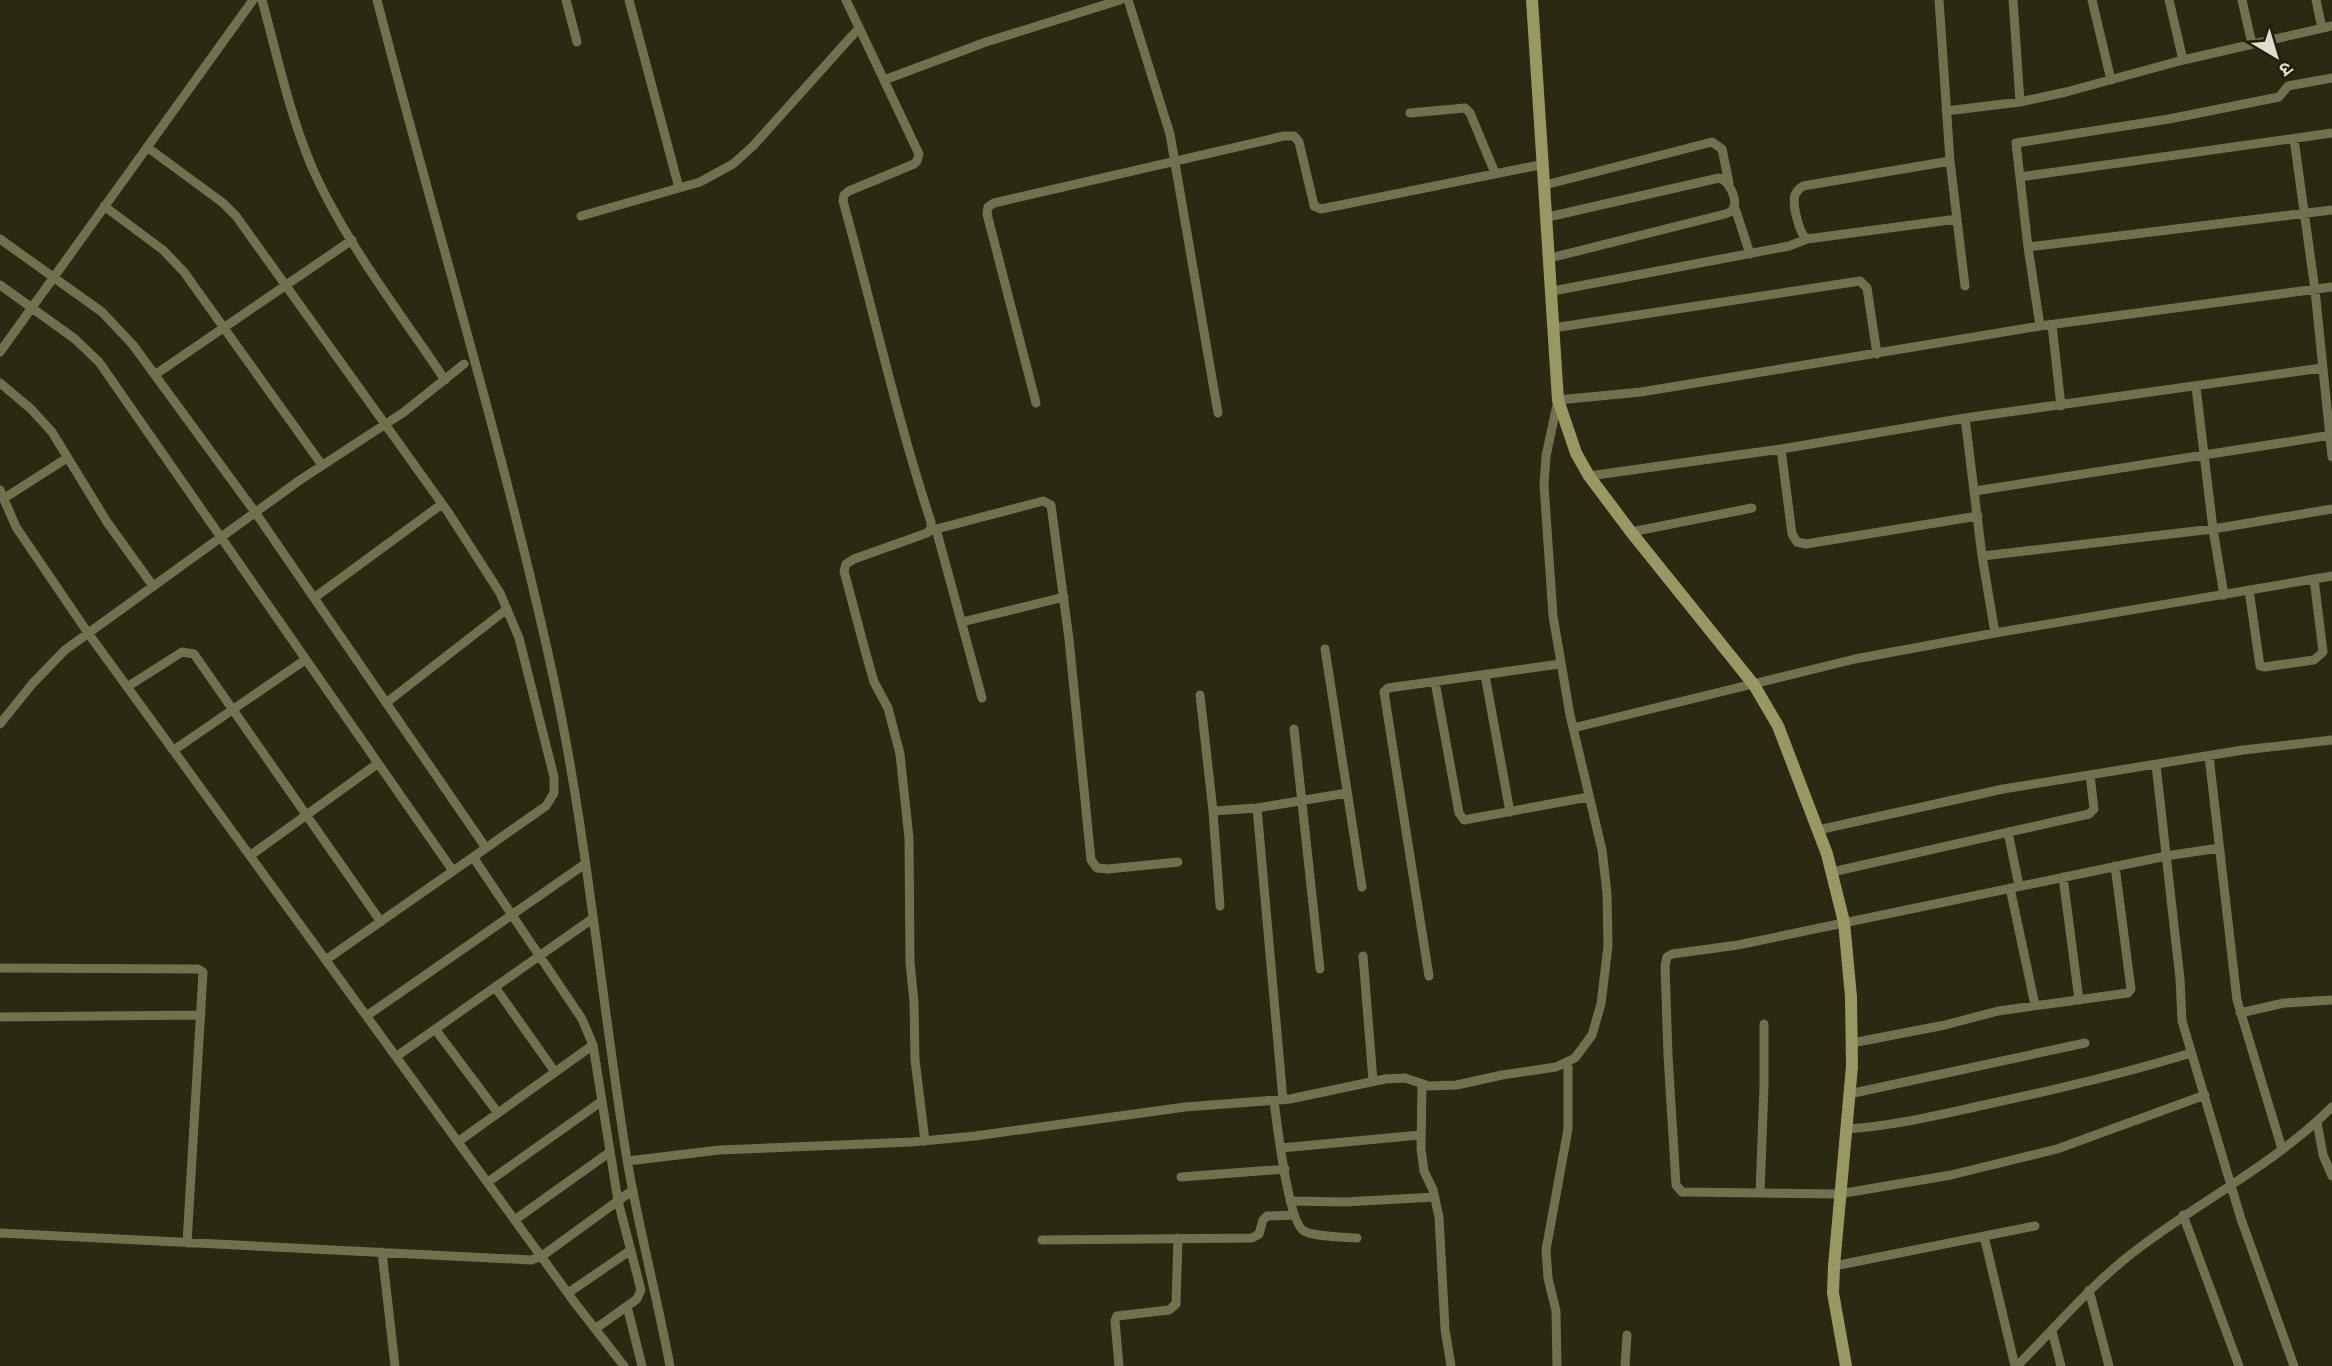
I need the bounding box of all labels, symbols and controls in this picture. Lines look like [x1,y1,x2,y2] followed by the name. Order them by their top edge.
[2241,21,2311,91] north arrow
[2273,56,2299,84] text: उ

